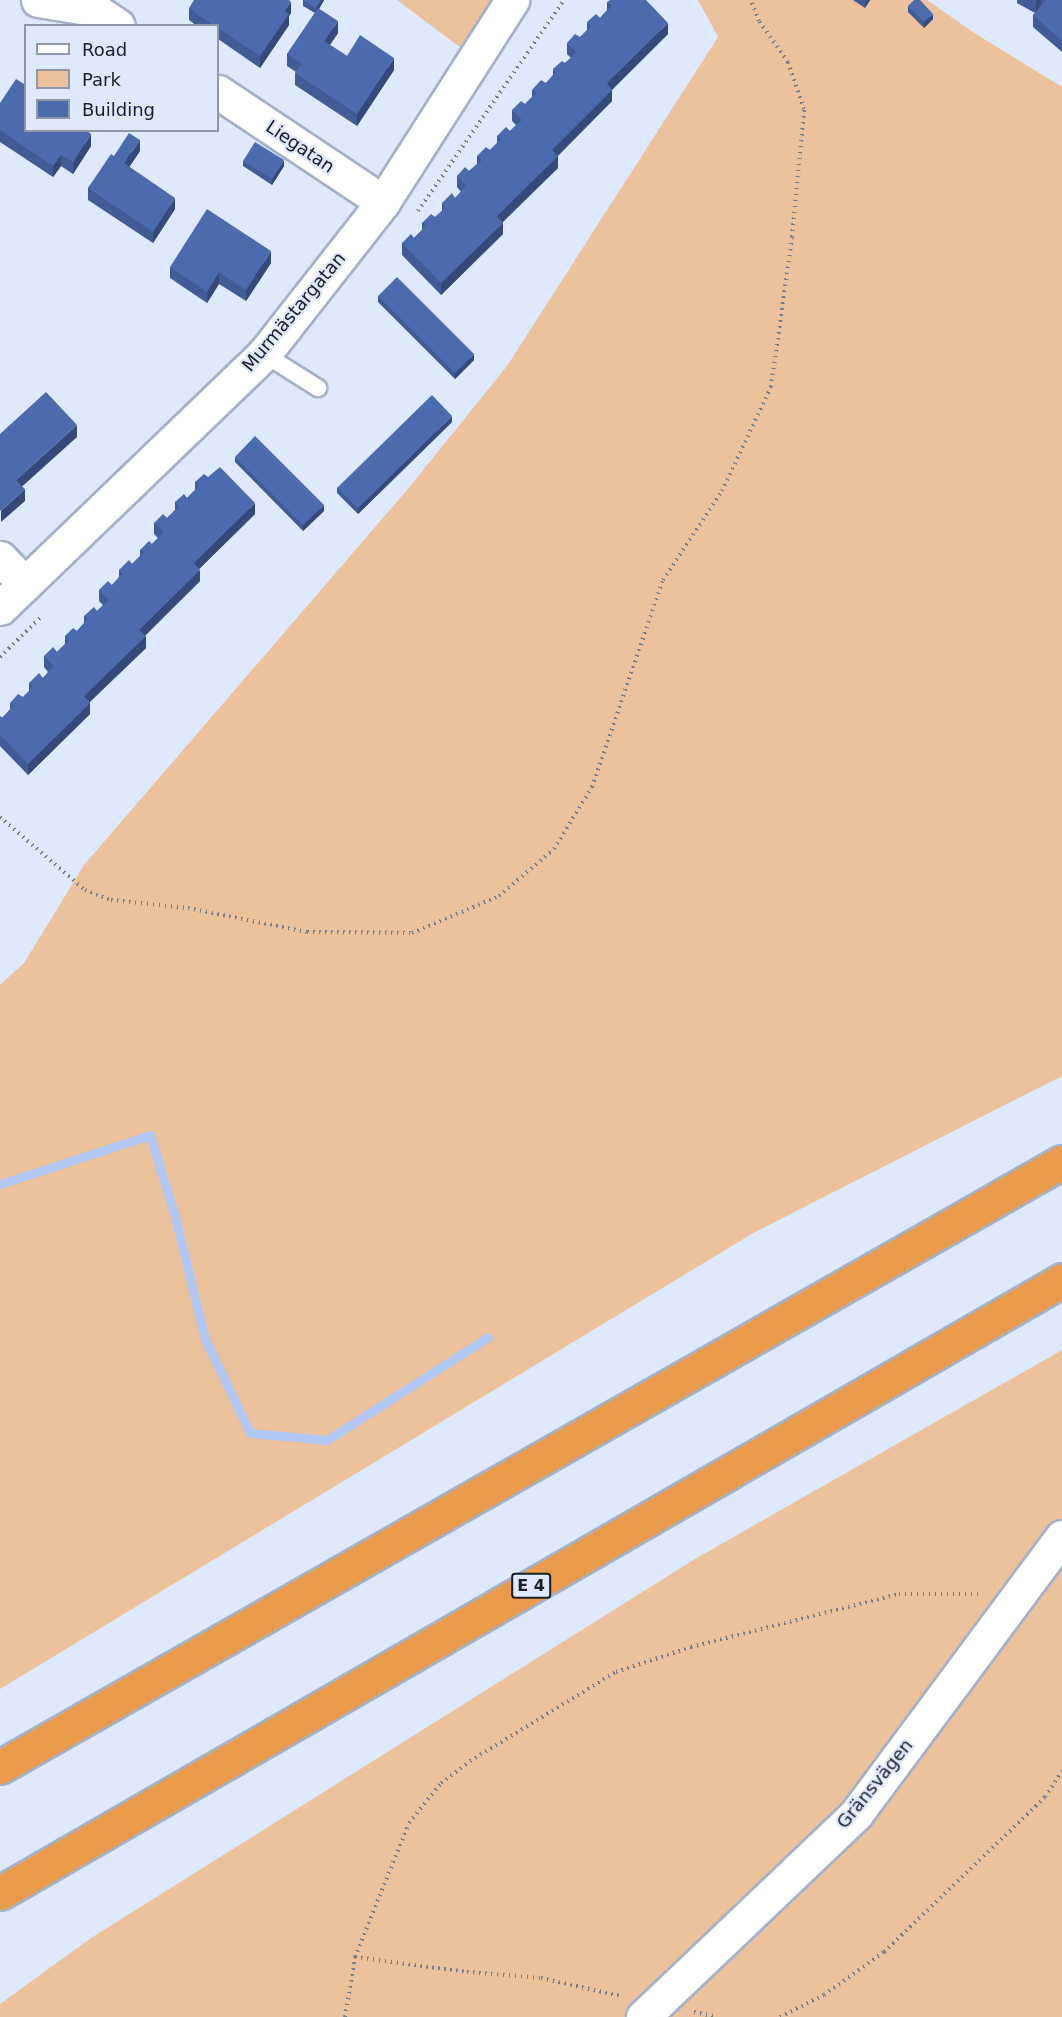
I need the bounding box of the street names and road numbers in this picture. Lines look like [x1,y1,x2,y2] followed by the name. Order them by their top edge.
[262,116,338,178] street label: Liegatan
[238,248,350,376] street label: Murmästargatan
[510,1573,552,1599] road number: E 4
[832,1735,918,1833] street label: Gränsvägen

